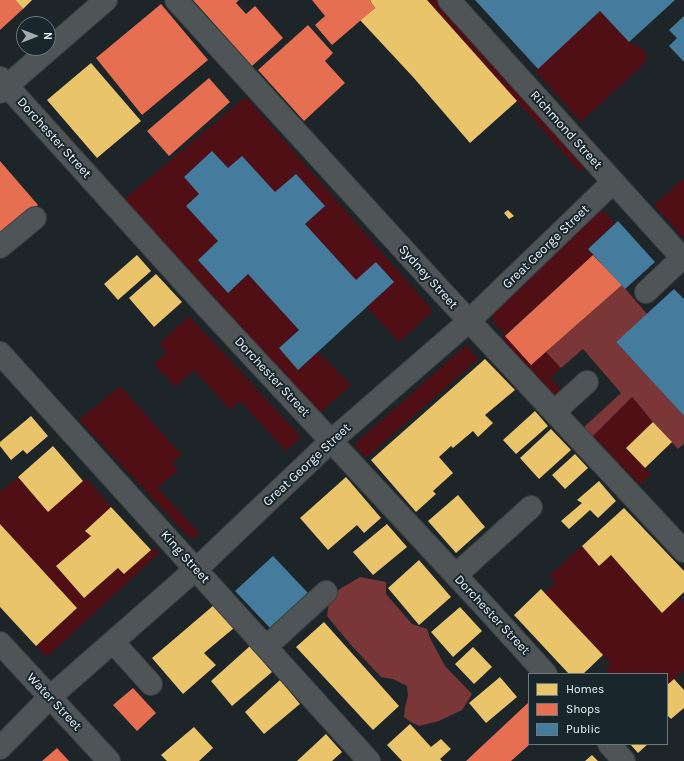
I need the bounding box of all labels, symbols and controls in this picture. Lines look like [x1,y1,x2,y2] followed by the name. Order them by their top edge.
[16,16,56,56] north arrow
[41,32,54,40] text: N
[527,88,605,172] street label: Richmond Street
[14,94,94,182] street label: Dorchester Street
[499,202,593,292] street label: Great George Street
[395,242,461,312] street label: Sydney Street
[231,334,313,420] street label: Dorchester Street
[260,420,354,510] street label: Great George Street
[157,527,213,587] street label: King Street
[451,572,533,658] street label: Dorchester Street
[23,670,85,734] street label: Water Street
[528,673,668,745] legend
[566,682,604,696] text: Homes
[566,702,600,716] text: Shops
[566,722,600,736] text: Public

